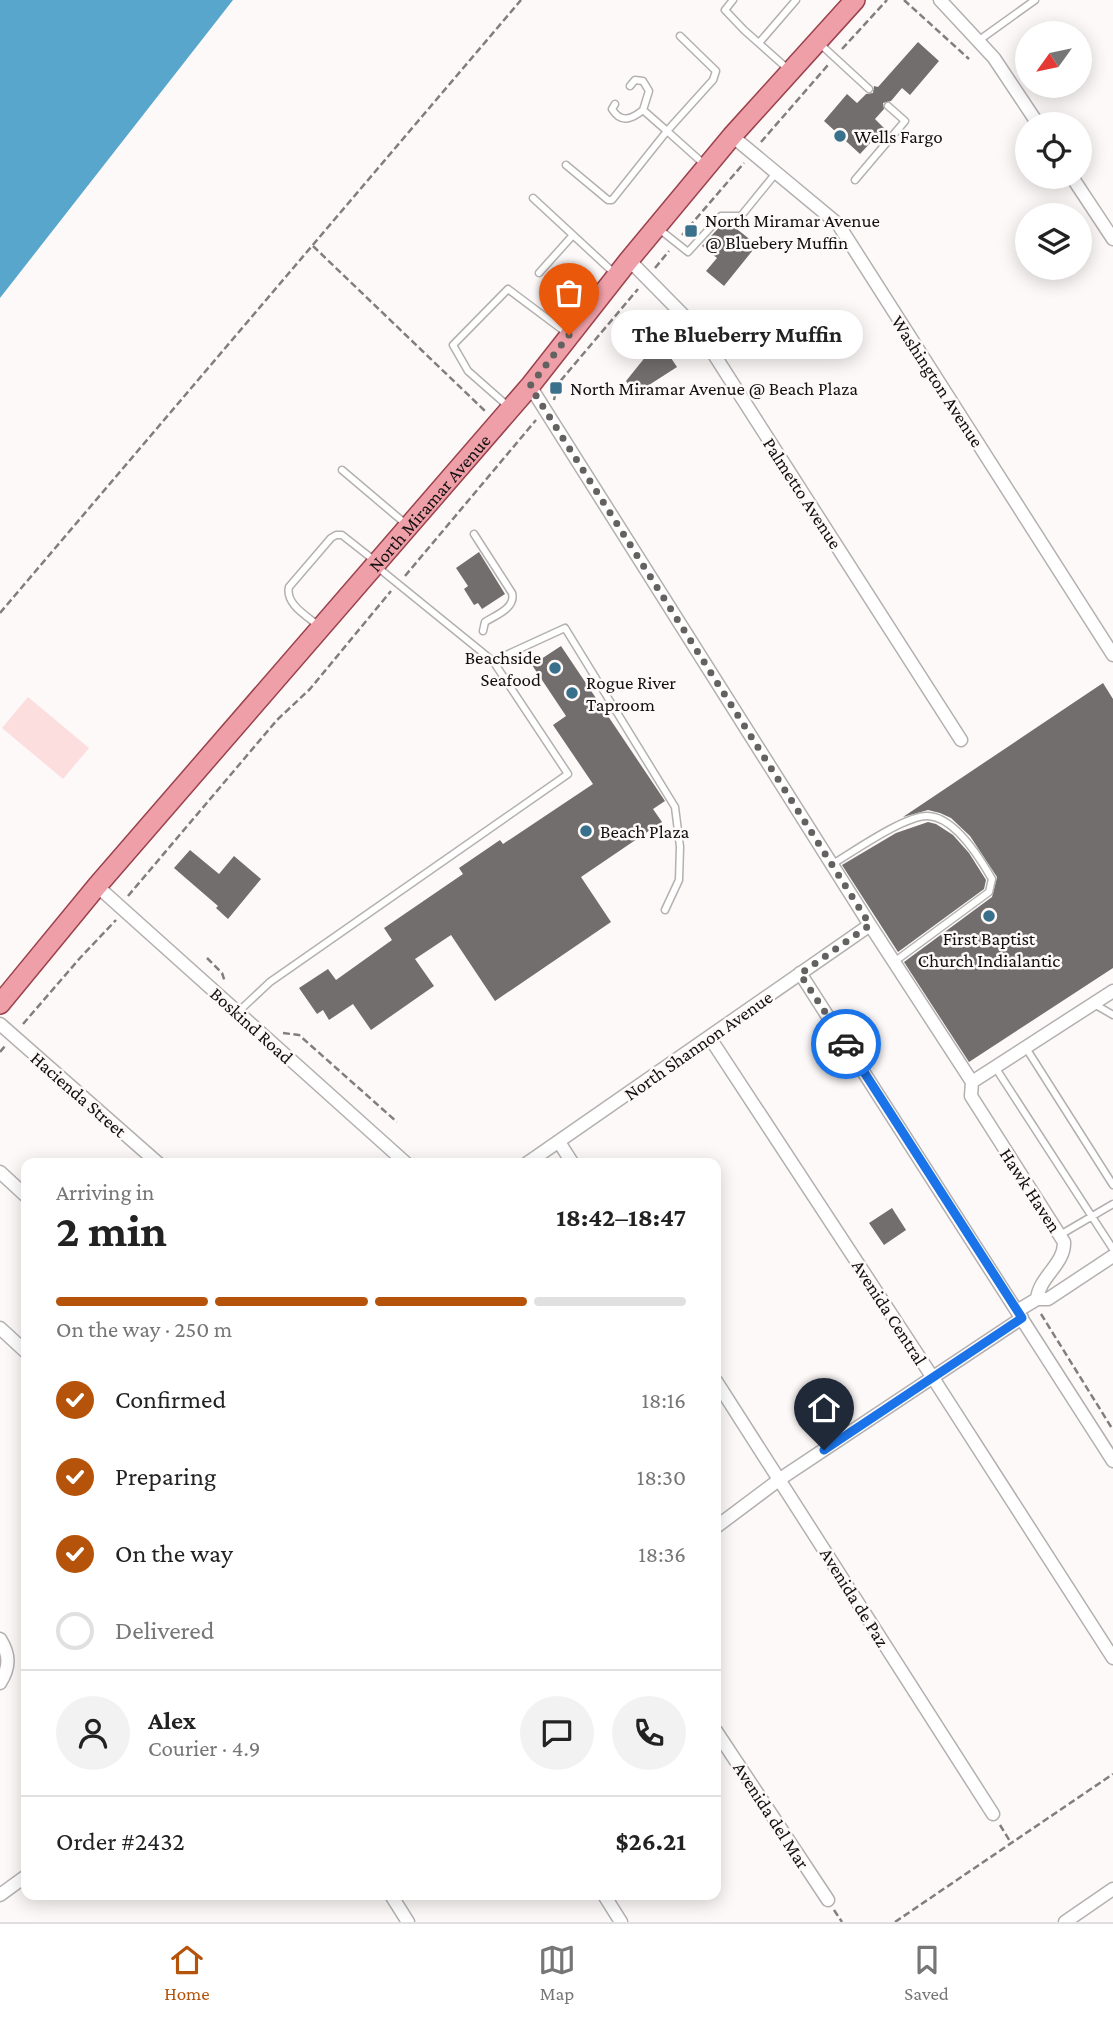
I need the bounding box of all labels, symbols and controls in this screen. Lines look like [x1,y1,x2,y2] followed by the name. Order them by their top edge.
[1015,21,1092,98] north arrow
[1015,21,1092,280] map controls
[1015,112,1092,189] button: locate
[854,126,943,147] place label: Wells Fargo
[832,128,848,144] marker: Wells Fargo
[1015,203,1092,280] button: layers
[705,210,880,253] place label: North Miramar Avenue @ Bluebery Muffin
[683,223,699,239] marker: North Miramar Avenue @ Bluebery Muffin
[539,263,599,335] pin
[550,274,588,312] icon: bag
[611,310,863,360] callout: The Blueberry Muffin
[887,312,988,451] street label: Washington Avenue
[632,321,842,347] text: The Blueberry Muffin
[570,378,858,399] place label: North Miramar Avenue @ Beach Plaza
[548,380,564,396] marker: North Miramar Avenue @ Beach Plaza
[364,430,495,576] street label: North Miramar Avenue
[759,434,846,553] street label: Palmetto Avenue
[465,647,541,690] place label: Beachside Seafood
[547,660,563,676] marker: Beachside Seafood
[586,672,676,715] place label: Rogue River Taproom
[564,685,580,701] marker: Rogue River Taproom
[600,821,689,842] place label: Beach Plaza
[578,823,594,839] marker: Beach Plaza
[981,908,997,924] marker: First Baptist Church Indialantic
[918,928,1060,971] place label: First Baptist Church Indialantic
[206,983,297,1068] street label: Boskind Road
[620,986,776,1105] street label: North Shannon Avenue
[811,1009,881,1079] courier
[827,1025,865,1063] icon: car
[27,1047,131,1142] street label: Hacienda Street
[996,1144,1066,1236] street label: Hawk Haven
[56,1179,154,1205] text: Arriving in
[556,1203,686,1232] text: 18:42–18:47
[56,1205,167,1256] text: 2 min
[848,1256,931,1369] street label: Avenida Central
[56,1316,232,1342] text: On the way · 250 m
[794,1378,854,1450] pin
[56,1381,94,1419] icon: check
[115,1385,226,1414] text: Confirmed
[641,1387,686,1413] text: 18:16
[805,1389,843,1427] icon: home
[56,1458,94,1496] icon: check
[115,1462,216,1491] text: Preparing
[637,1464,686,1490] text: 18:30
[56,1535,94,1573] icon: check
[115,1539,233,1568] text: On the way
[638,1541,686,1567] text: 18:36
[816,1544,893,1651] street label: Avenida de Paz
[115,1616,214,1645] text: Delivered
[56,1696,130,1770] button: person
[520,1696,594,1770] button: chat
[612,1696,686,1770] button: phone
[148,1706,196,1735] text: Alex
[148,1735,260,1761] text: Courier · 4.9
[729,1758,814,1873] street label: Avenida del Mar
[56,1827,185,1856] text: Order #2432
[616,1827,686,1856] text: $26.21
[164,1941,210,2004] tab: Home
[538,1941,576,2004] tab: Map
[904,1941,949,2004] tab: Saved

